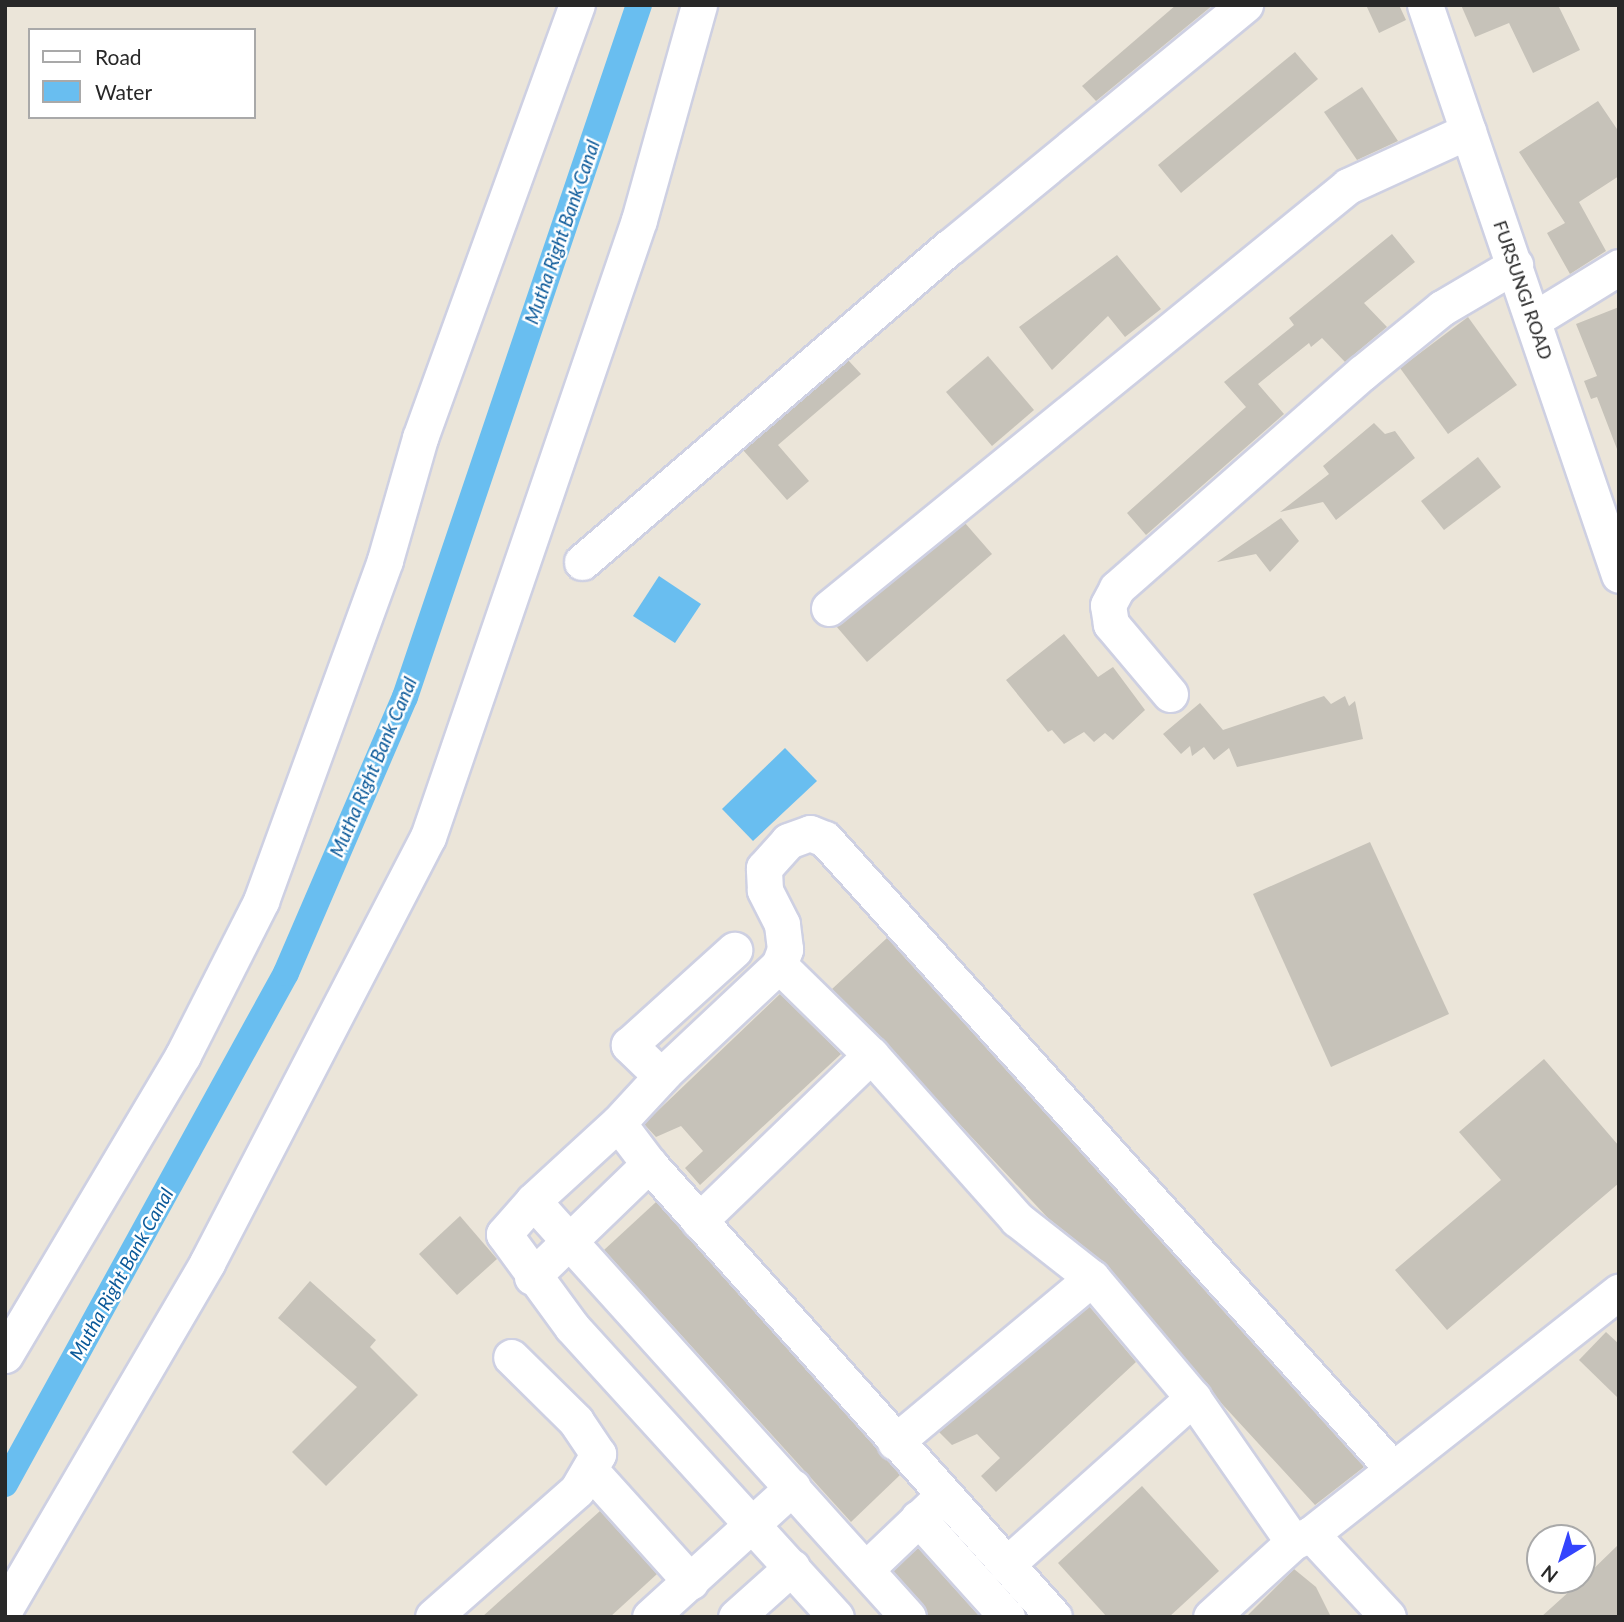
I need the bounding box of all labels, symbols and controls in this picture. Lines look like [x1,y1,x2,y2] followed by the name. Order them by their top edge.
[28,28,256,119] legend
[95,44,142,69] text: Road
[95,79,152,104] text: Water
[520,137,604,327] water label: Mutha Right Bank Canal
[1489,218,1557,362] street label: FURSUNGI ROAD
[325,674,421,860] water label: Mutha Right Bank Canal
[64,1184,178,1364] water label: Mutha Right Bank Canal
[1526,1524,1596,1594] north arrow
[1536,1561,1562,1588] text: N

